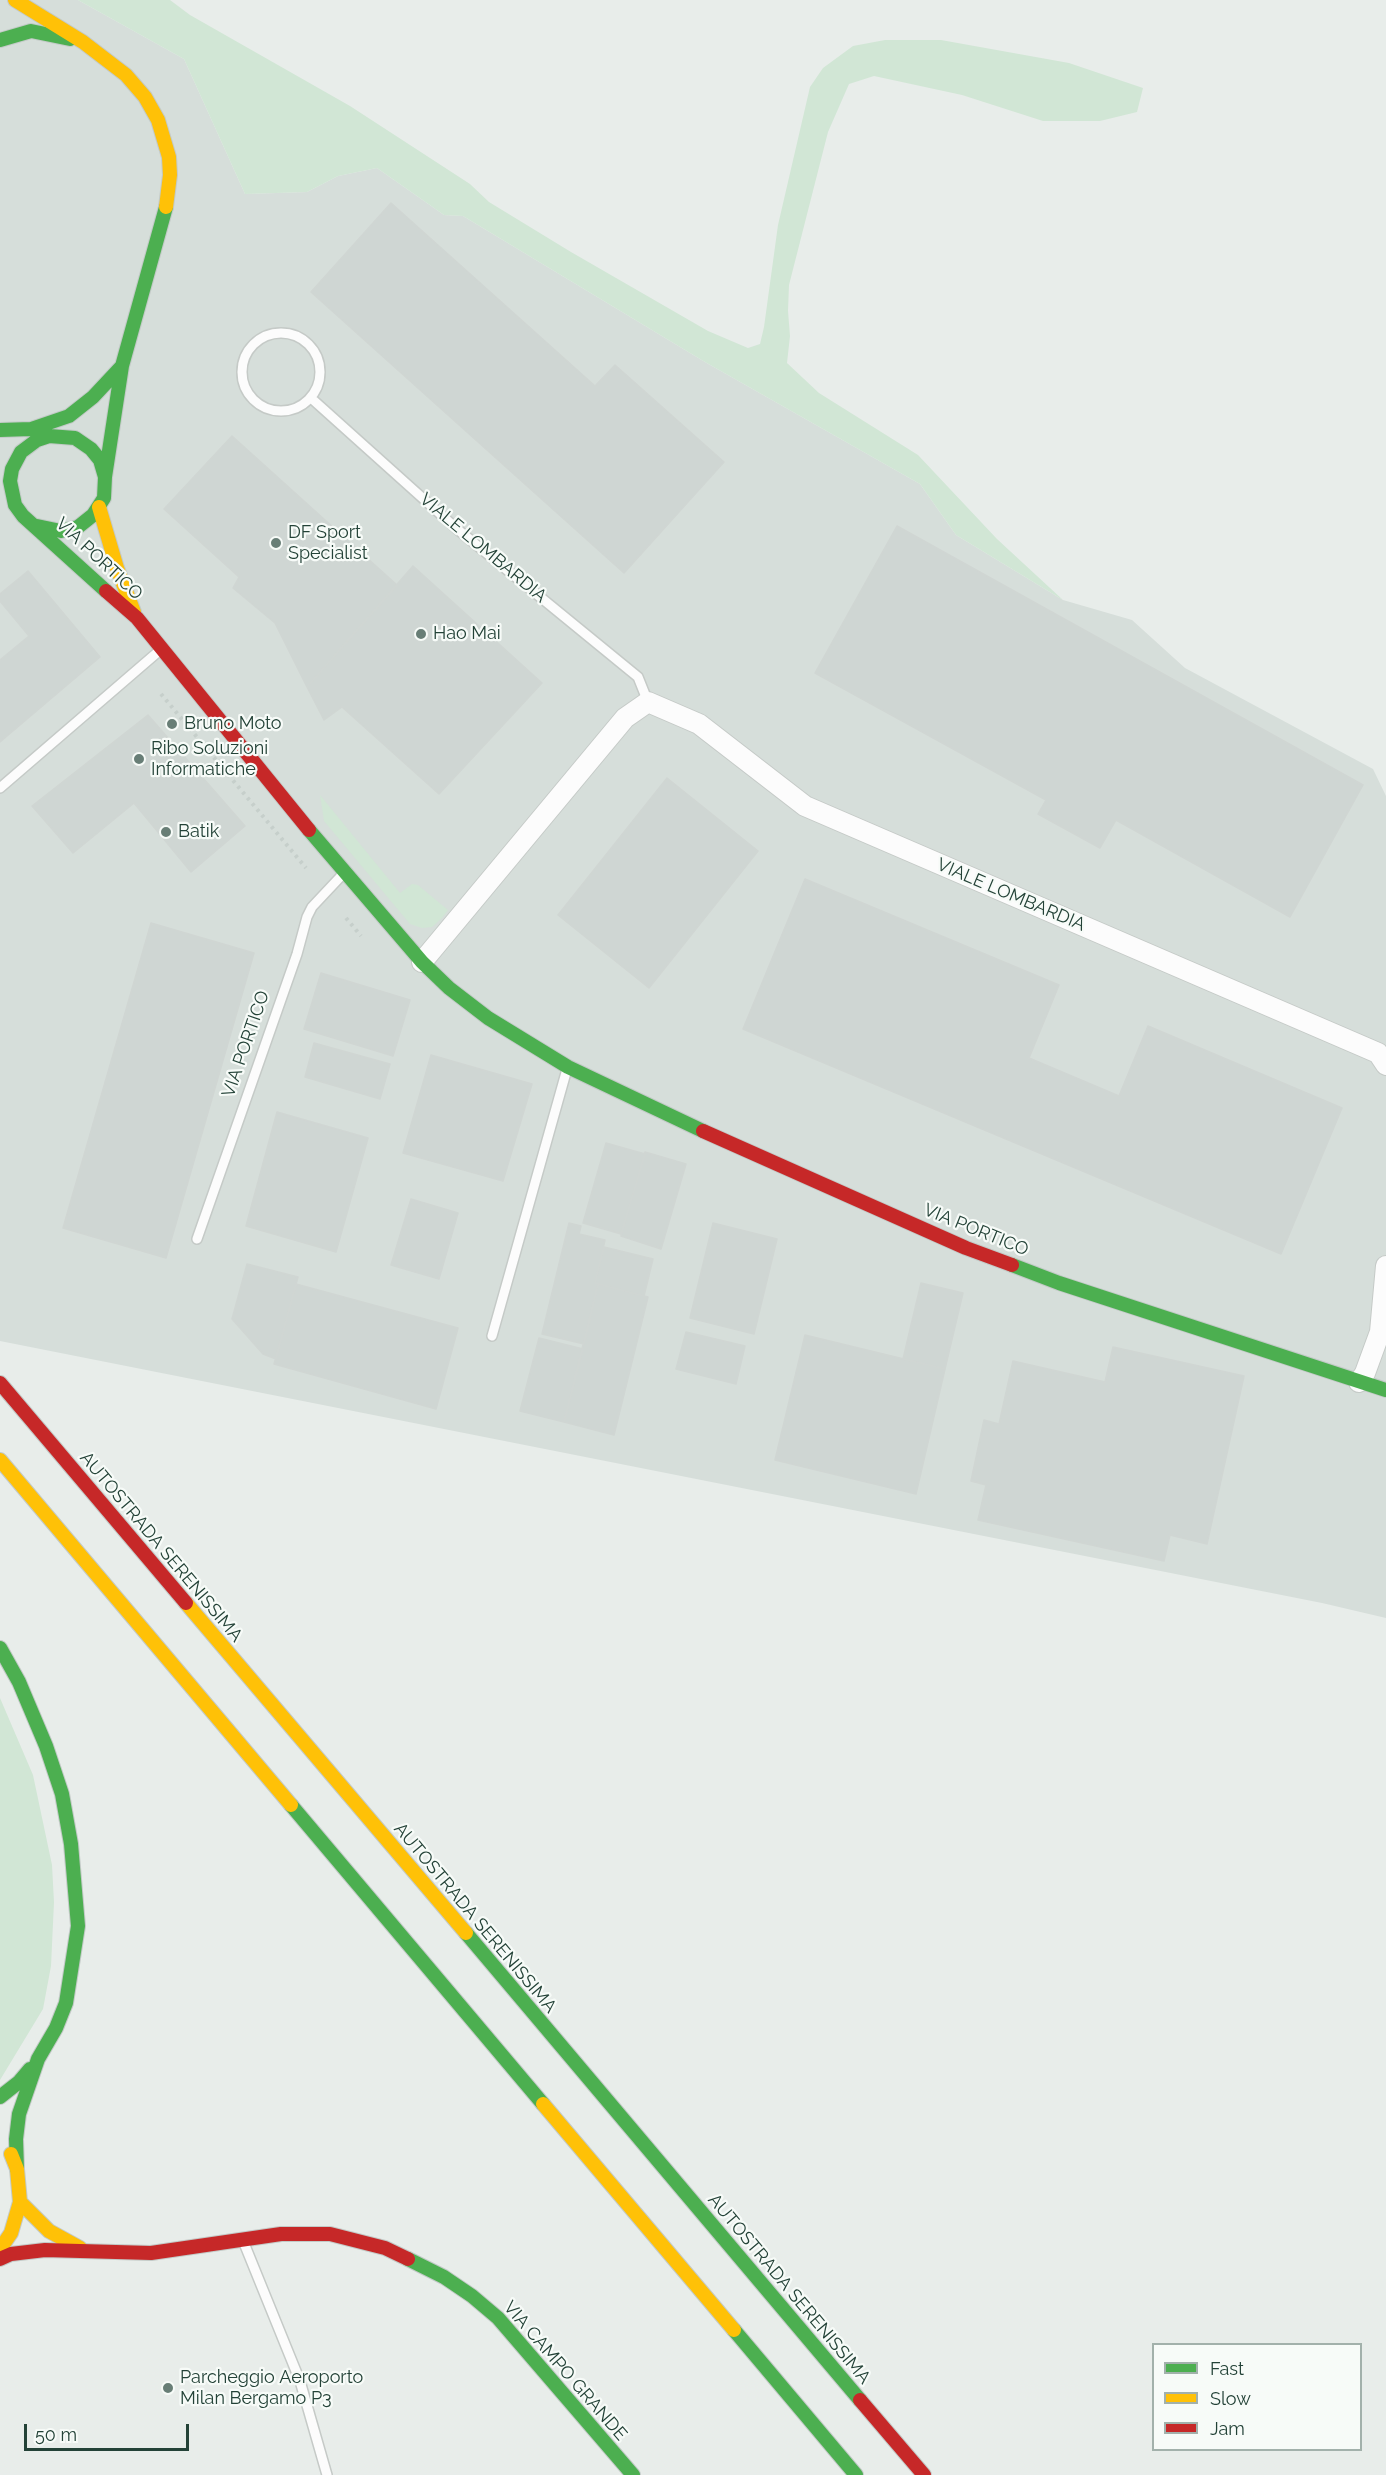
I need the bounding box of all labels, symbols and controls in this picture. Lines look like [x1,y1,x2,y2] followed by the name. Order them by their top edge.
[415,489,551,607] street label: VIALE LOMBARDIA
[51,513,147,605] street label: VIA PORTICO
[288,522,368,564] place label: DF Sport Specialist
[269,536,283,550] marker: DF Sport Specialist
[433,623,501,645] place label: Hao Mai
[414,627,428,641] marker: Hao Mai
[184,713,282,735] place label: Bruno Moto
[165,717,179,731] marker: Bruno Moto
[151,738,268,780] place label: Ribo Soluzioni Informatiche
[132,752,146,766] marker: Ribo Soluzioni Informatiche
[178,821,219,843] place label: Batik
[159,825,173,839] marker: Batik
[933,854,1089,936] street label: VIALE LOMBARDIA
[218,988,274,1100] street label: VIA PORTICO
[921,1199,1031,1261] street label: VIA PORTICO
[75,1448,247,1646] street label: AUTOSTRADA SERENISSIMA
[389,1819,561,2017] street label: AUTOSTRADA SERENISSIMA
[703,2190,875,2388] street label: AUTOSTRADA SERENISSIMA
[499,2297,631,2445] street label: VIA CAMPO GRANDE
[1152,2343,1362,2451] legend
[1210,2358,1244,2379] text: Fast
[180,2367,363,2410] place label: Parcheggio Aeroporto Milan Bergamo P3
[161,2381,175,2395] marker: Parcheggio Aeroporto Milan Bergamo P3
[1210,2388,1251,2409] text: Slow
[27,2412,192,2450] scale bar
[1210,2418,1245,2439] text: Jam
[35,2424,77,2445] text: 50 m

